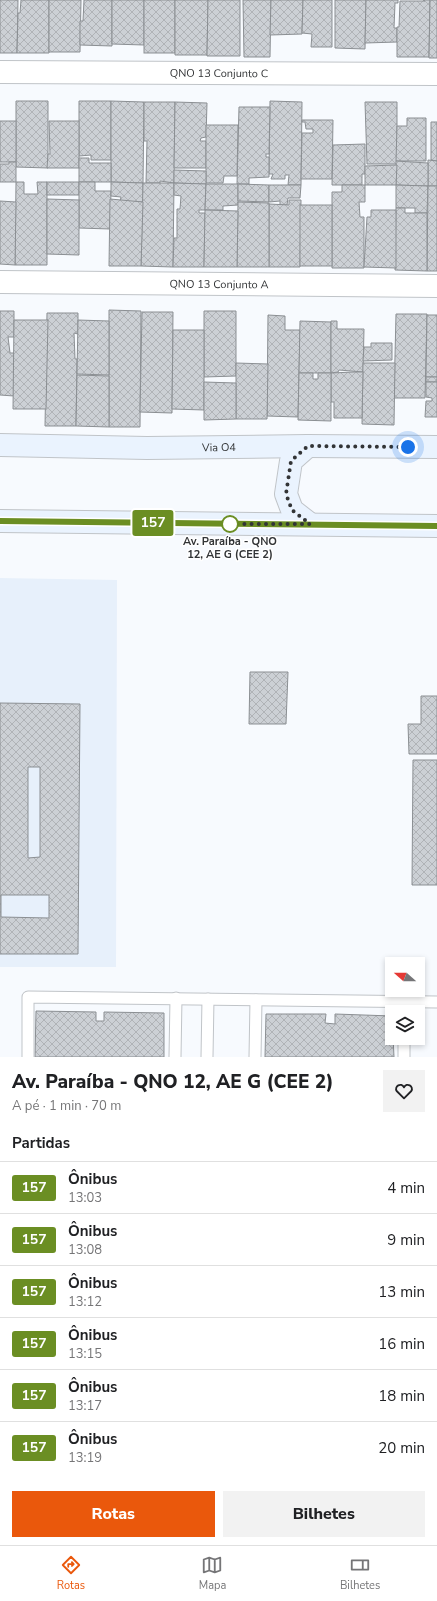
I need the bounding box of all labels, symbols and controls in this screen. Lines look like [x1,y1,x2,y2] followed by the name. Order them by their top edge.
[170,65,268,81] street label: QNO 13 Conjunto C
[169,276,269,292] street label: QNO 13 Conjunto A
[398,437,418,457] your location
[201,439,236,455] street label: Via O4
[130,510,176,536] line badge: 157
[140,513,166,532] text: 157
[221,515,239,533] marker: Av. Paraíba - QNO 12, AE G (CEE 2)
[183,534,277,562] place label: Av. Paraíba - QNO 12, AE G (CEE 2)
[385,957,425,997] north arrow
[385,957,425,1045] map controls
[385,1005,425,1045] button: layers
[12,1069,334,1095] text: Av. Paraíba - QNO 12, AE G (CEE 2)
[383,1070,425,1112] button: heart
[12,1097,121,1115] text: A pé · 1 min · 70 m
[12,1133,70,1153] text: Partidas
[68,1169,117,1189] text: Ônibus
[21,1178,47,1197] text: 157
[387,1178,425,1198] text: 4 min
[68,1189,102,1207] text: 13:03
[68,1221,117,1241] text: Ônibus
[21,1230,47,1249] text: 157
[387,1230,425,1250] text: 9 min
[68,1241,102,1259] text: 13:08
[68,1273,117,1293] text: Ônibus
[21,1282,47,1301] text: 157
[378,1282,425,1302] text: 13 min
[68,1293,102,1311] text: 13:12
[68,1325,117,1345] text: Ônibus
[21,1334,47,1353] text: 157
[378,1334,425,1354] text: 16 min
[68,1345,102,1363] text: 13:15
[68,1377,117,1397] text: Ônibus
[21,1386,47,1405] text: 157
[378,1386,425,1406] text: 18 min
[68,1397,102,1415] text: 13:17
[68,1429,117,1449] text: Ônibus
[21,1438,47,1457] text: 157
[378,1438,425,1458] text: 20 min
[68,1449,102,1467] text: 13:19
[12,1491,215,1537] button: Rotas
[223,1491,425,1537] button: Bilhetes
[57,1554,85,1593] tab: Rotas
[199,1554,226,1593] tab: Mapa
[340,1554,380,1593] tab: Bilhetes

